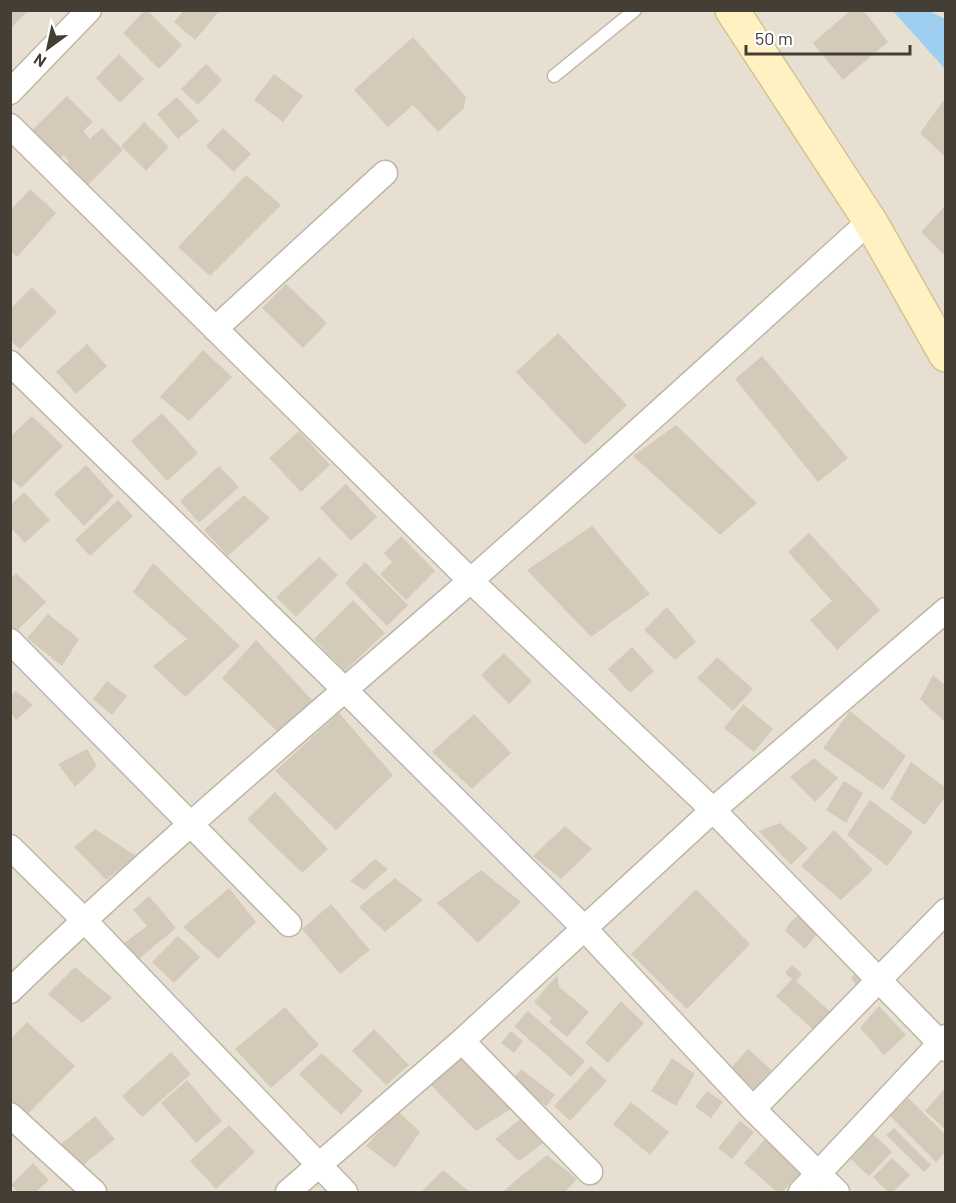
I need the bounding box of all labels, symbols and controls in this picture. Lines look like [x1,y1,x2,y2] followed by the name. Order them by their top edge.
[18,18,78,78] north arrow
[746,18,910,56] scale bar
[755,27,793,49] text: 50 m
[30,50,49,72] text: N

